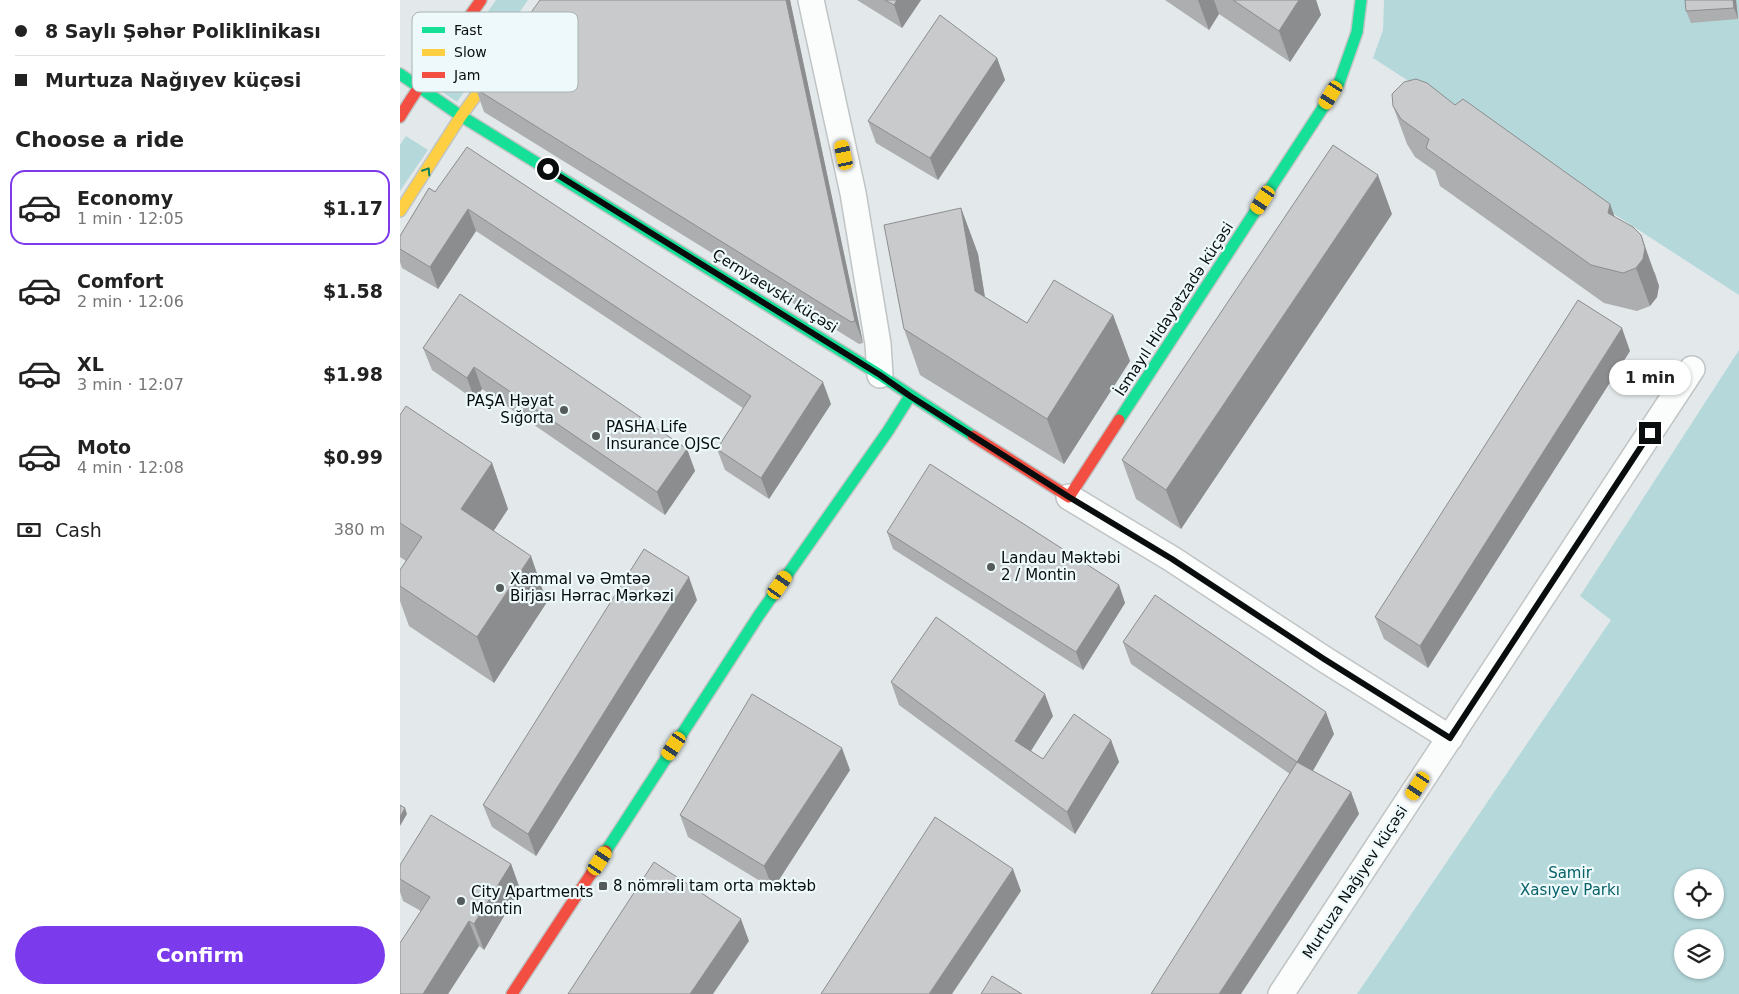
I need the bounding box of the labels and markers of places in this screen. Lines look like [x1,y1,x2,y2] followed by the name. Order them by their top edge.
[466,392,554,427] place label: PAŞA Həyat Sığorta
[558,404,570,416] marker: PAŞA Həyat Sığorta
[606,418,721,453] place label: PASHA Life Insurance OJSC
[590,430,602,442] marker: PASHA Life Insurance OJSC
[1001,549,1121,584] place label: Landau Məktəbi 2 / Montin
[985,561,997,573] marker: Landau Məktəbi 2 / Montin
[510,570,674,605] place label: Xammal və Əmtəə Birjası Hərrac Mərkəzi
[494,582,506,594] marker: Xammal və Əmtəə Birjası Hərrac Mərkəzi
[613,877,816,895] place label: 8 nömrəli tam orta məktəb
[597,880,609,892] marker: 8 nömrəli tam orta məktəb
[471,883,593,918] place label: City Apartments Montin
[455,895,467,907] marker: City Apartments Montin

